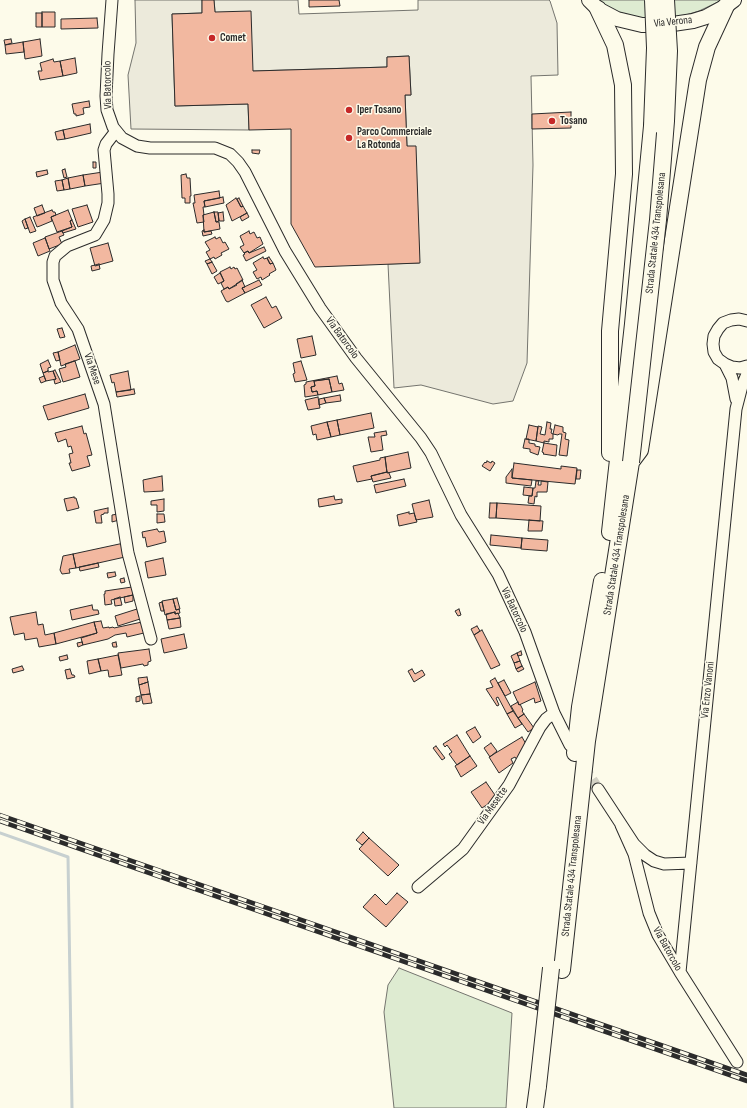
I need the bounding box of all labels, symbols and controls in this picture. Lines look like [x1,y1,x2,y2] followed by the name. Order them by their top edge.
[653,13,693,31] street label: Via Verona
[220,31,246,45] place label: Comet
[207,33,217,43] marker: Comet
[101,61,115,109] street label: Via Batorcolo
[357,103,401,117] place label: Iper Tosano
[344,105,354,115] marker: Iper Tosano
[560,114,587,128] place label: Tosano
[547,116,557,126] marker: Tosano
[357,125,432,151] place label: Parco Commerciale La Rotonda
[344,133,354,143] marker: Parco Commerciale La Rotonda
[643,172,669,294] street label: Strada Statale 434 Transpolesana
[322,315,362,361] street label: Via Batorcolo
[81,352,103,386] street label: Via Mese
[601,494,633,616] street label: Strada Statale 434 Transpolesana
[498,585,530,635] street label: Via Batorcolo
[698,661,718,719] street label: Via Enzo Vanoni
[475,784,511,828] street label: Via Mesette
[559,815,585,937] street label: Strada Statale 434 Transpolesana
[649,925,685,973] street label: Via Batorcolo

